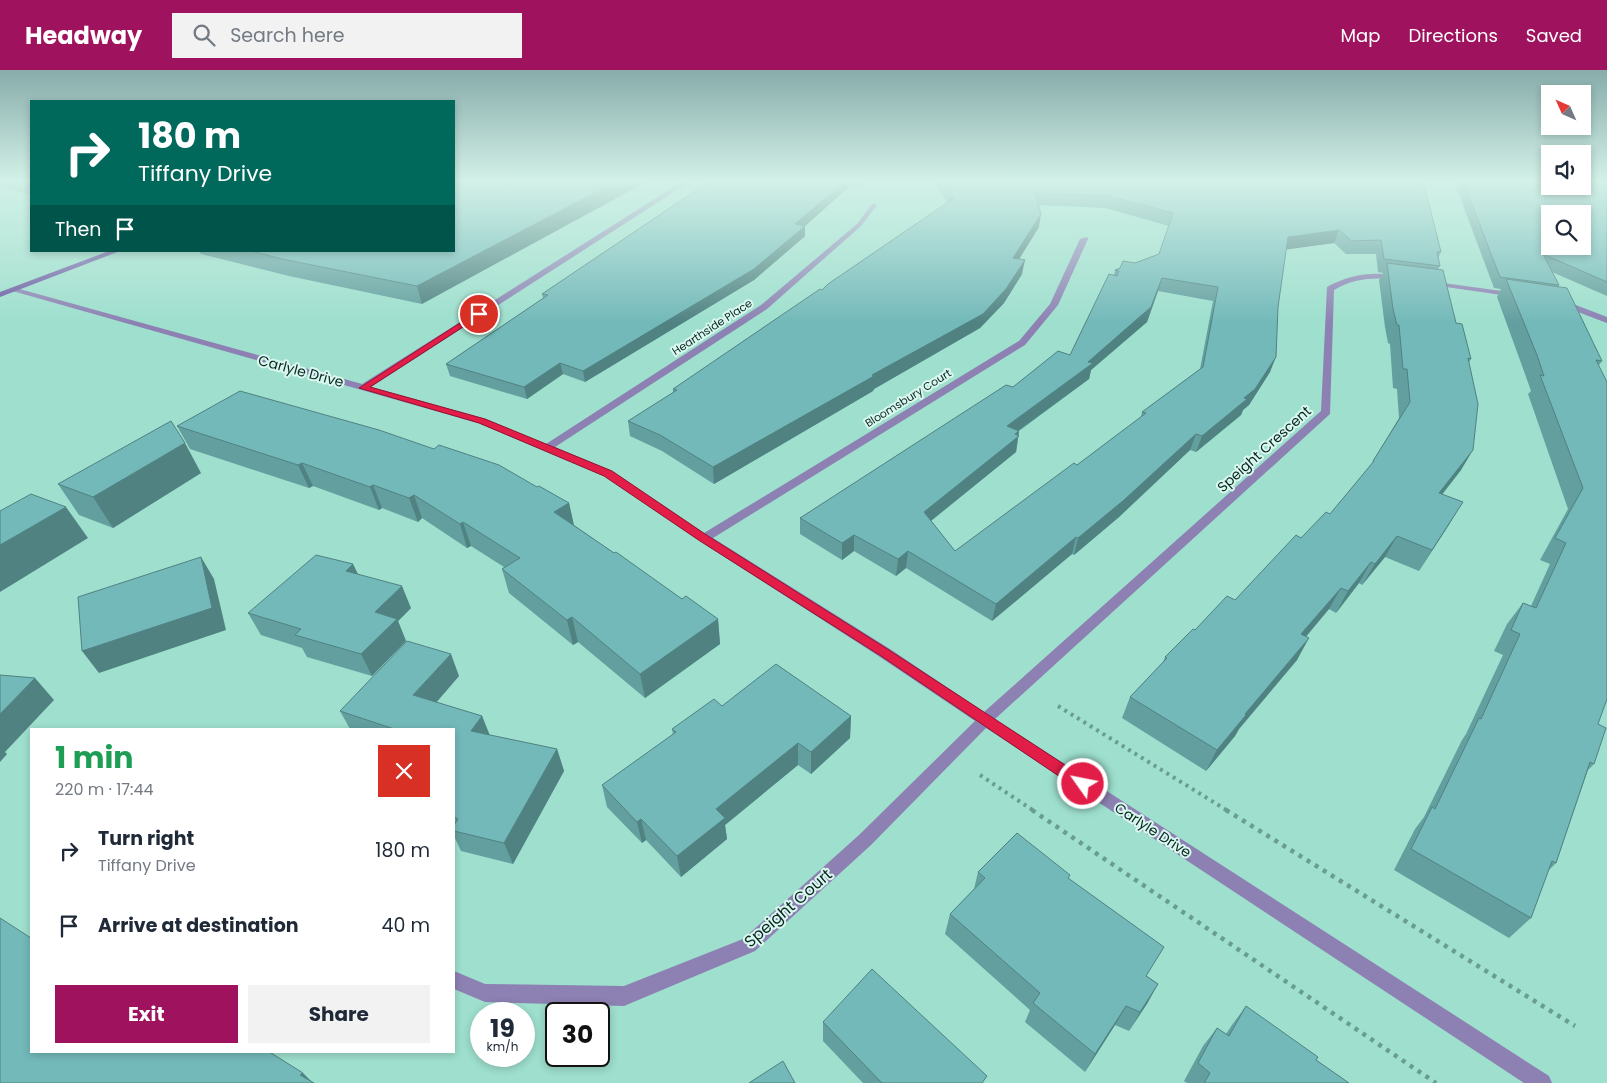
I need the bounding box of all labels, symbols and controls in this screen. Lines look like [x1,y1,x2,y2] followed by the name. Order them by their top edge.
[172,13,522,58] search box
[25,19,142,52] text: Headway
[190,21,218,49] icon: search
[230,22,345,49] text: Search here
[1341,23,1380,48] text: Map
[1408,23,1498,48] text: Directions
[1526,23,1582,48] text: Saved
[1541,85,1591,135] north arrow
[1541,85,1591,255] map controls
[138,111,241,160] text: 180 m
[55,120,120,185] icon: right
[1541,145,1591,195] button: sound
[138,158,272,189] text: Tiffany Drive
[1541,205,1591,255] button: search
[111,215,139,243] icon: arrive
[55,216,101,243] text: Then
[458,293,500,335] pin
[669,295,755,359] street label: Hearthside Place
[465,300,493,328] icon: arrive
[256,350,346,392] street label: Carlyle Drive
[862,365,954,431] street label: Bloomsbury Court
[1213,401,1315,497] street label: Speight Crescent
[55,736,133,779] text: 1 min
[378,745,430,797] button: close
[1056,757,1108,809] position arrow
[55,778,154,801] text: 220 m · 17:44
[1111,798,1196,862] street label: Carlyle Drive
[98,825,194,852] text: Turn right
[55,837,83,865] icon: right
[375,837,430,864] text: 180 m
[98,854,196,877] text: Tiffany Drive
[739,863,837,953] street label: Speight Court
[55,912,83,940] icon: arrive
[98,912,299,939] text: Arrive at destination
[381,912,430,939] text: 40 m
[55,985,238,1043] button: Exit
[248,985,430,1043] button: Share
[545,1002,610,1067] speed limit sign: 30
[490,1011,515,1046] text: 19
[487,1038,518,1055] text: km/h

